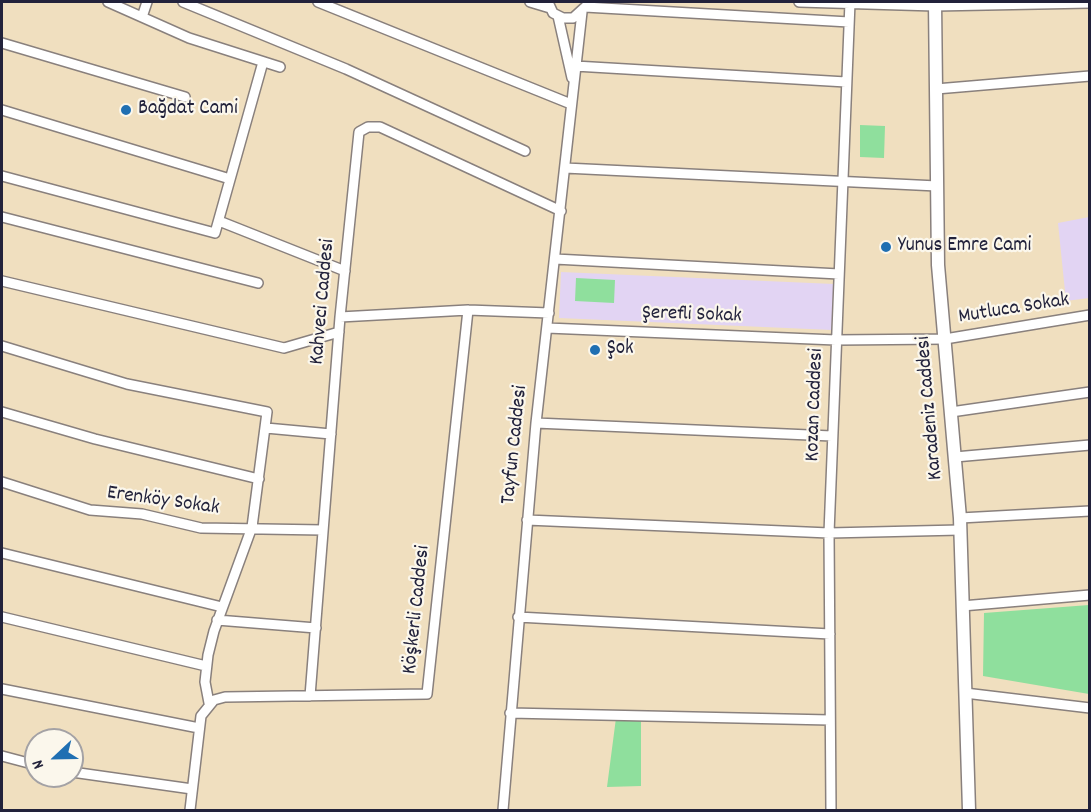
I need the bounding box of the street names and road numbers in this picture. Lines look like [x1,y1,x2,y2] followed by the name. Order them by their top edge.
[306,238,342,366] street label: Kahveci Caddesi
[957,289,1071,331] street label: Mutluca Sokak
[642,302,742,330] street label: Şerefli Sokak
[912,335,950,481] street label: Karadeniz Caddesi
[801,348,831,462] street label: Kozan Caddesi
[497,384,535,506] street label: Tayfun Caddesi
[105,482,221,522] street label: Erenköy Sokak
[399,544,437,676] street label: Köşkerli Caddesi

